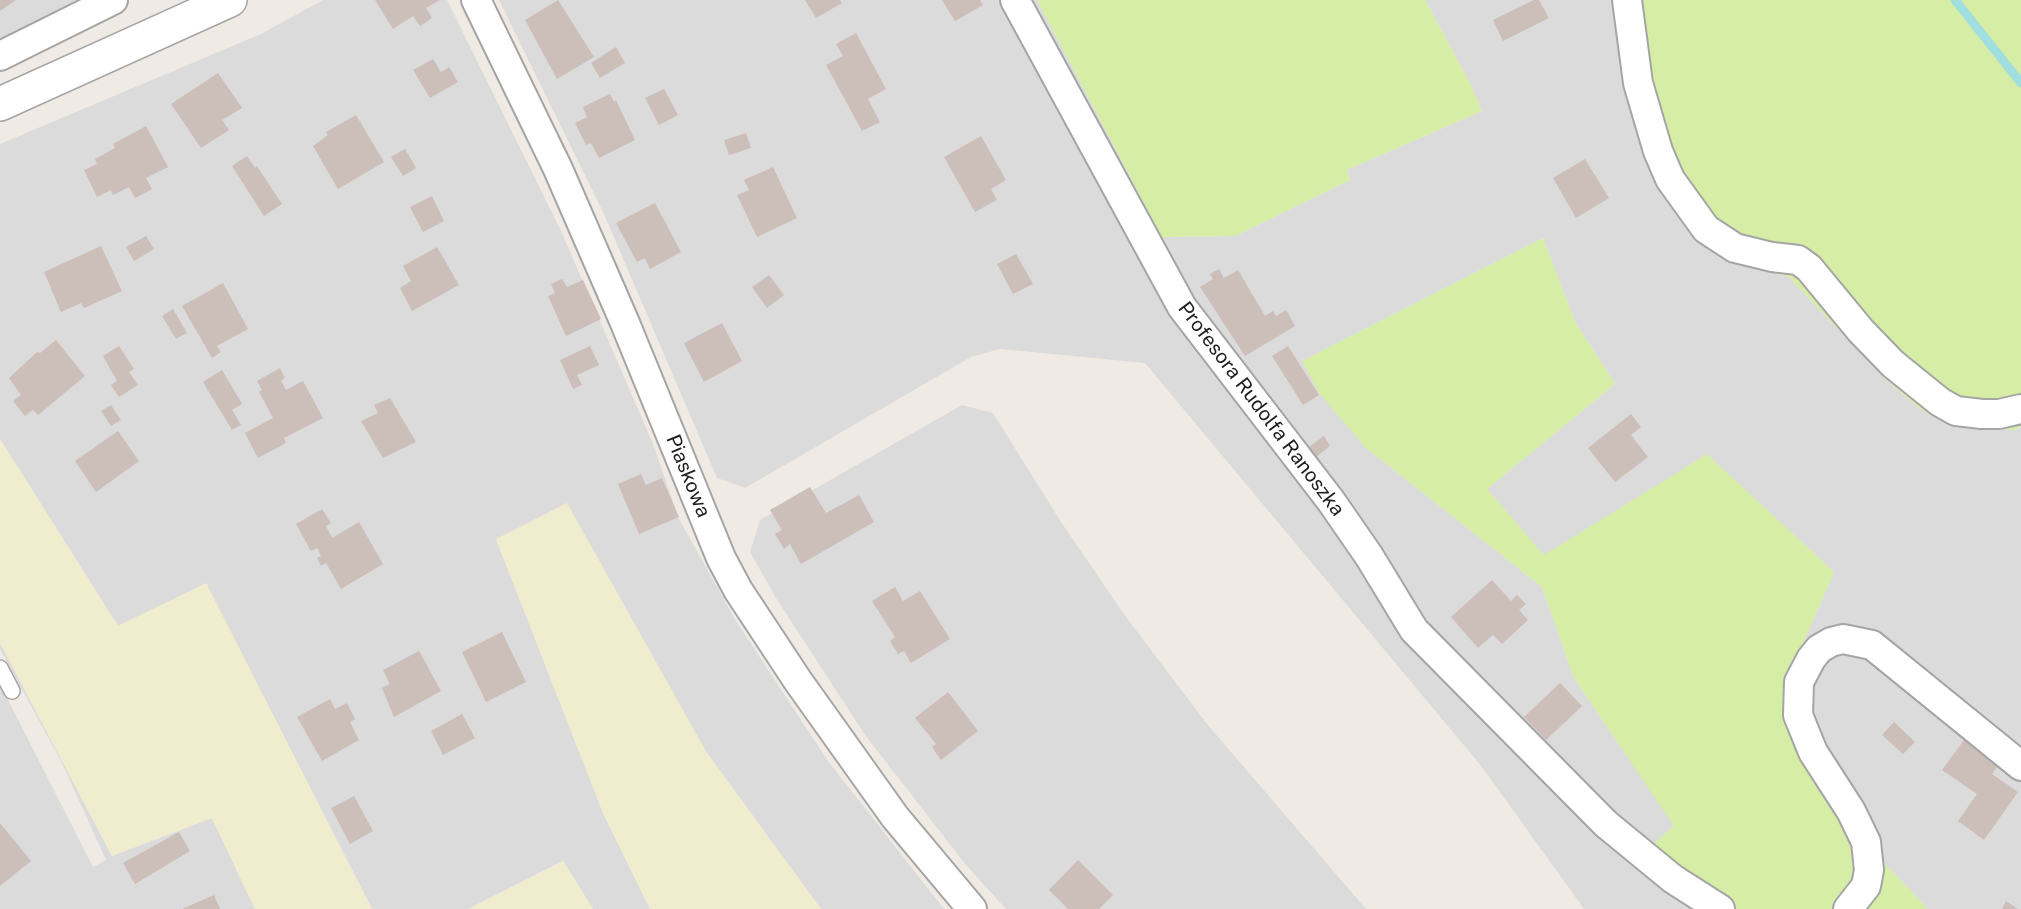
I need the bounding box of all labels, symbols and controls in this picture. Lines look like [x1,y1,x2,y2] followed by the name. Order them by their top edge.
[1173,297,1349,521] street label: Profesora Rudolfa Ranoszka
[661,431,715,521] street label: Piaskowa

